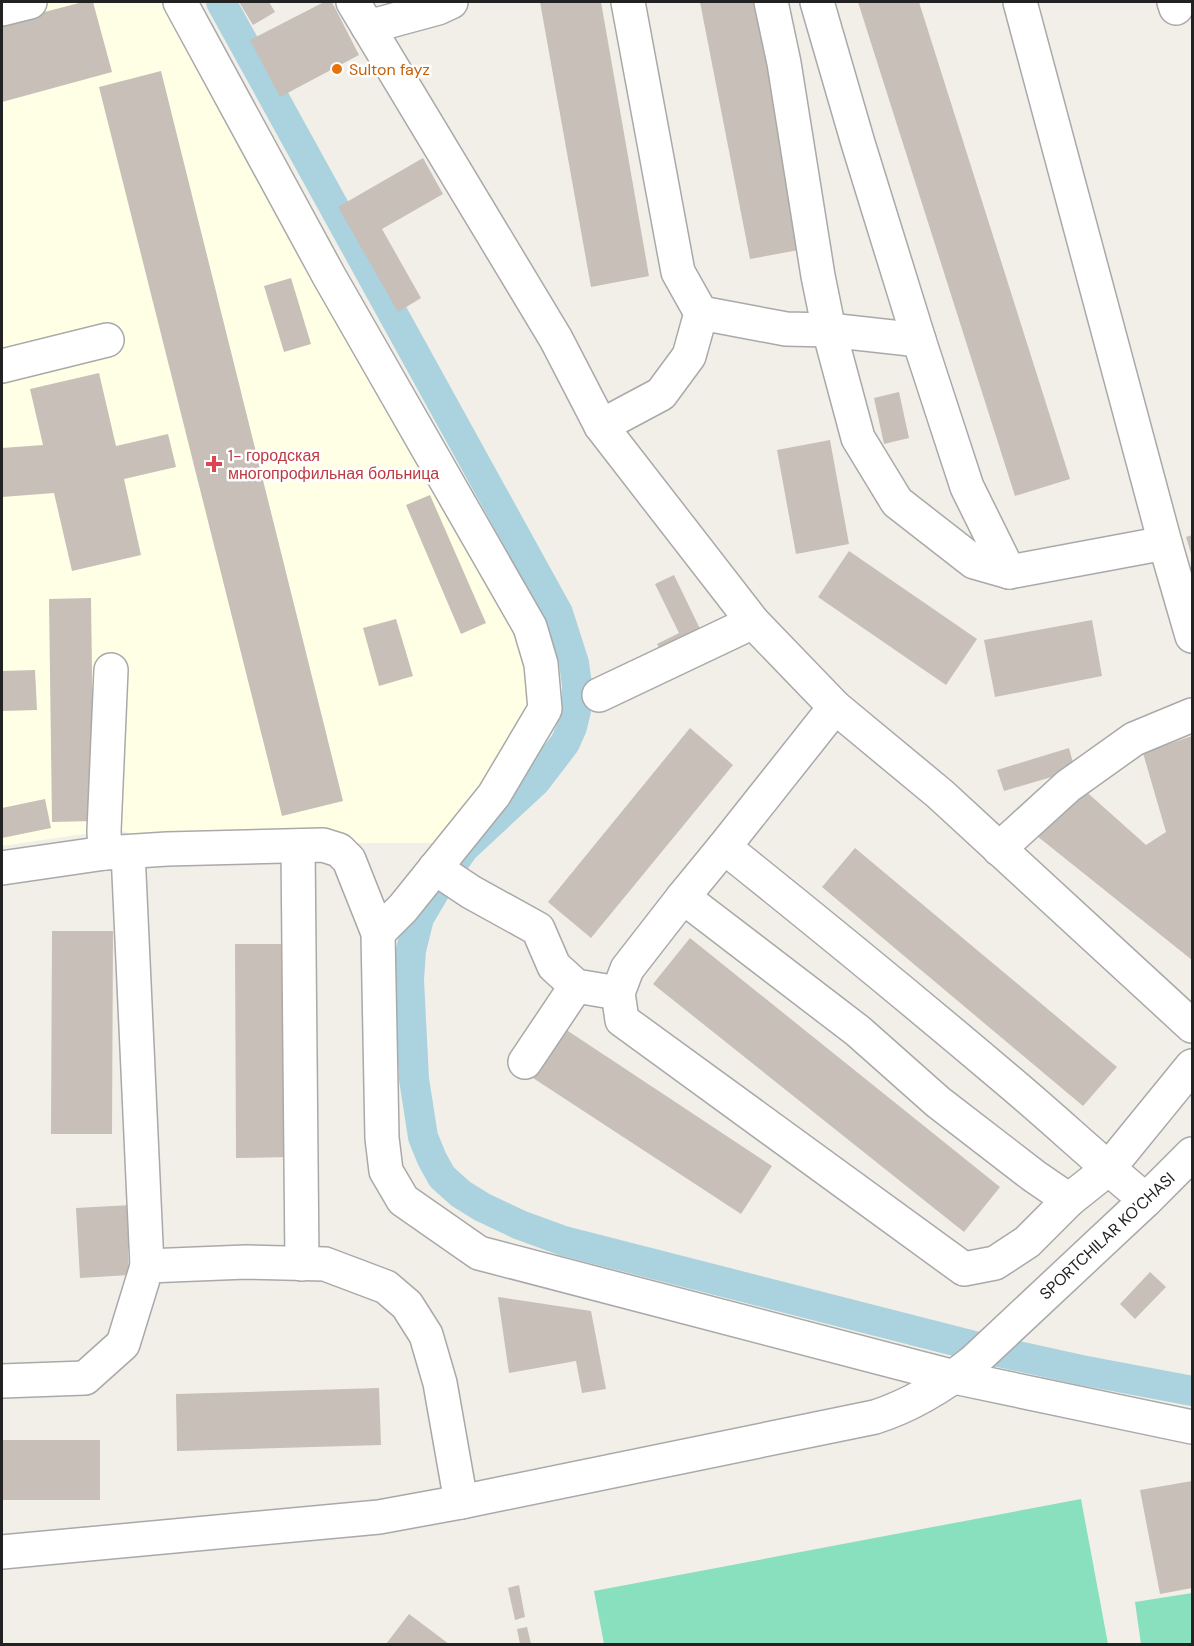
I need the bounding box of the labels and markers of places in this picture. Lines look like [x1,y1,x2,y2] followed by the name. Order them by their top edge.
[349,59,430,80] place label: Sulton fayz
[330,62,344,76] marker: Sulton fayz
[228,445,439,484] place label: 1- городская многопрофильная больница
[205,455,223,473] marker: 1- городская многопрофильная больница

